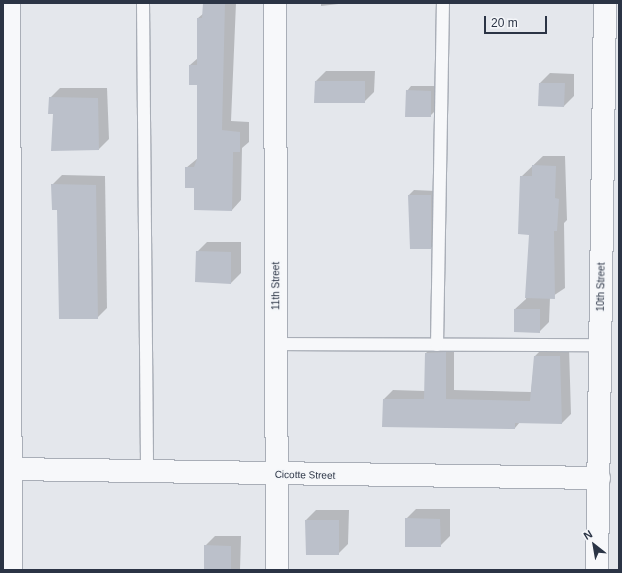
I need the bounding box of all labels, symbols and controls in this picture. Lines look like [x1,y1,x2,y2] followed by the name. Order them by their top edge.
[486,8,549,34] scale bar
[491,16,518,30] text: 20 m
[270,262,282,310] street label: 11th Street
[595,262,607,312] street label: 10th Street
[275,468,335,482] street label: Cicotte Street
[574,525,614,565] north arrow
[581,528,594,542] text: N

